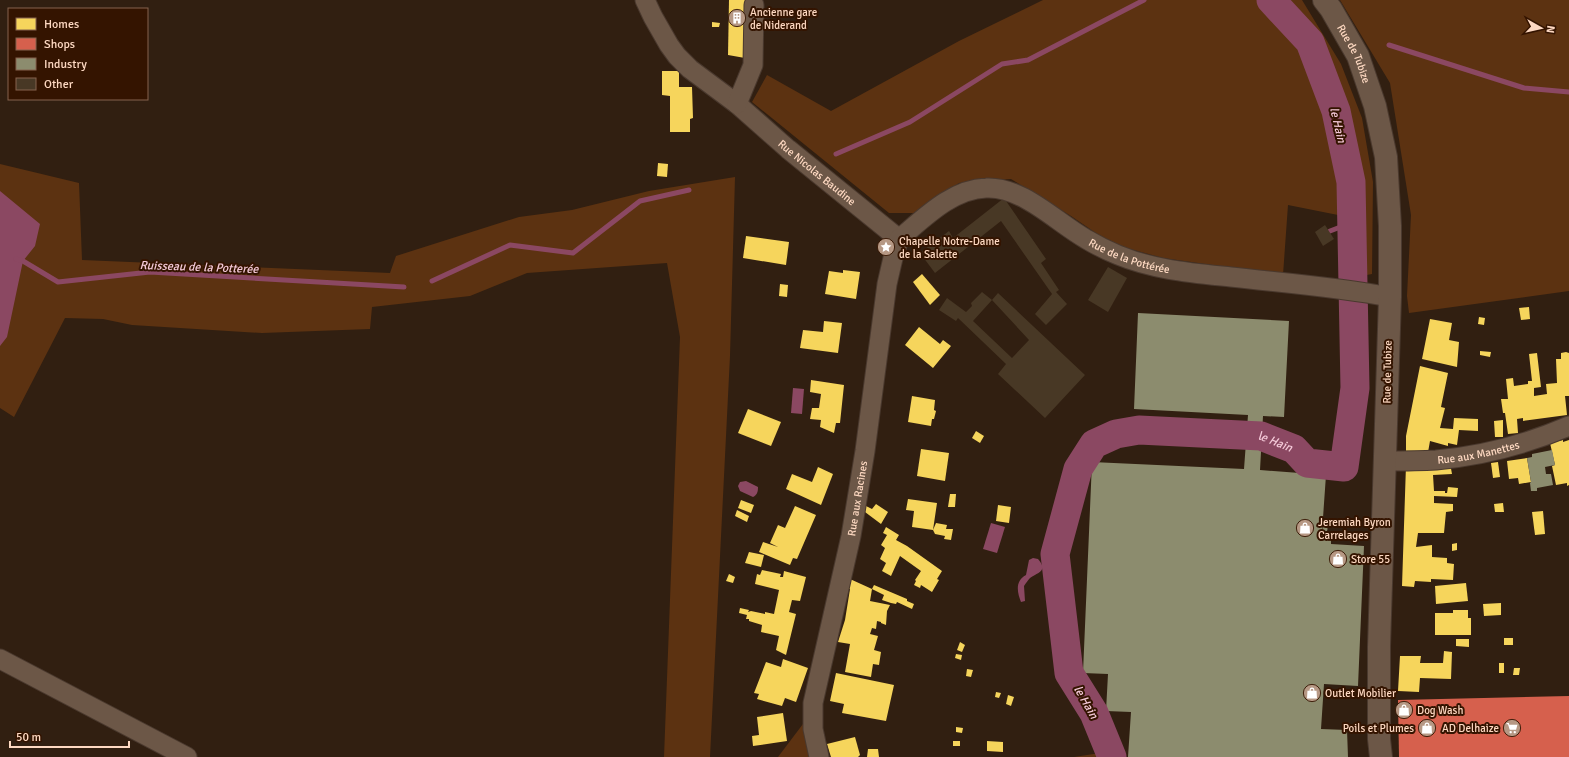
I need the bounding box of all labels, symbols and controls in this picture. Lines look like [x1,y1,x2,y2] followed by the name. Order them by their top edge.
[750,6,817,32] place label: Ancienne gare de Niderand
[8,8,148,100] legend
[727,8,747,28] building icon: Ancienne gare de Niderand
[1521,8,1561,48] north arrow
[44,17,79,32] text: Homes
[1334,22,1373,85] street label: Rue de Tubize
[1543,25,1557,34] text: N
[44,37,75,52] text: Shops
[44,57,87,72] text: Industry
[44,77,74,92] text: Other
[1326,106,1349,145] water label: le Hain
[775,137,858,208] street label: Rue Nicolas Baudine
[899,235,1000,261] place label: Chapelle Notre-Dame de la Salette
[1086,236,1171,276] street label: Rue de la Pottérée
[876,237,896,257] place icon: Chapelle Notre-Dame de la Salette
[139,258,260,277] water label: Ruisseau de la Potterée
[1380,340,1395,404] street label: Rue de Tubize
[1258,429,1295,456] water label: le Hain
[1437,438,1521,467] street label: Rue aux Manettes
[845,460,870,537] street label: Rue aux Racines
[1318,516,1391,542] place label: Jeremiah Byron Carrelages
[1295,518,1315,538] shop icon: Jeremiah Byron Carrelages
[1328,549,1348,569] shop icon: Store 55
[1351,553,1390,566] place label: Store 55
[1070,683,1101,722] water label: le Hain
[1302,683,1322,703] shop icon: Outlet Mobilier
[1325,687,1396,700] place label: Outlet Mobilier
[1394,700,1414,720] shop icon: Dog Wash
[1417,704,1463,717] place label: Dog Wash
[1417,718,1437,738] shop icon: Poils et Plumes
[1502,718,1522,738] supermarket icon: AD Delhaize
[1343,722,1414,735] place label: Poils et Plumes
[1442,722,1499,735] place label: AD Delhaize
[10,723,129,749] scale bar
[16,730,41,745] text: 50 m

